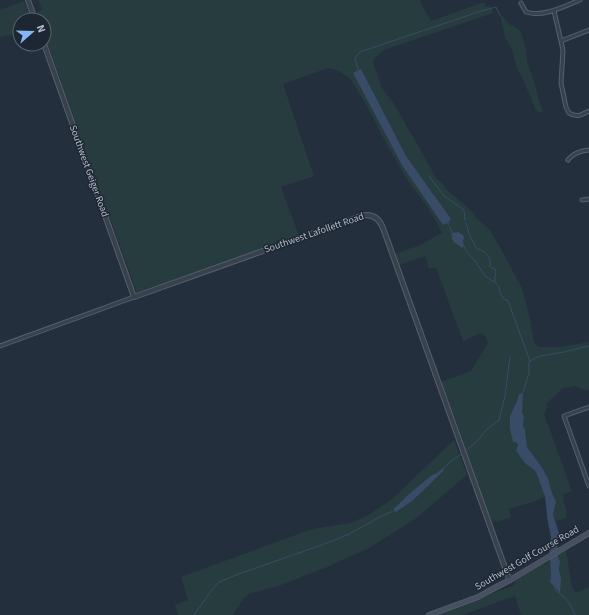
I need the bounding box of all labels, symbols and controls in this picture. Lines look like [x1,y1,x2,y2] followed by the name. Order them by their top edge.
[12,12,52,52] north arrow
[33,23,49,35] text: N
[66,123,112,219] street label: Southwest Geiger Road
[262,209,366,257] street label: Southwest Lafollett Road
[472,522,582,594] street label: Southwest Golf Course Road

